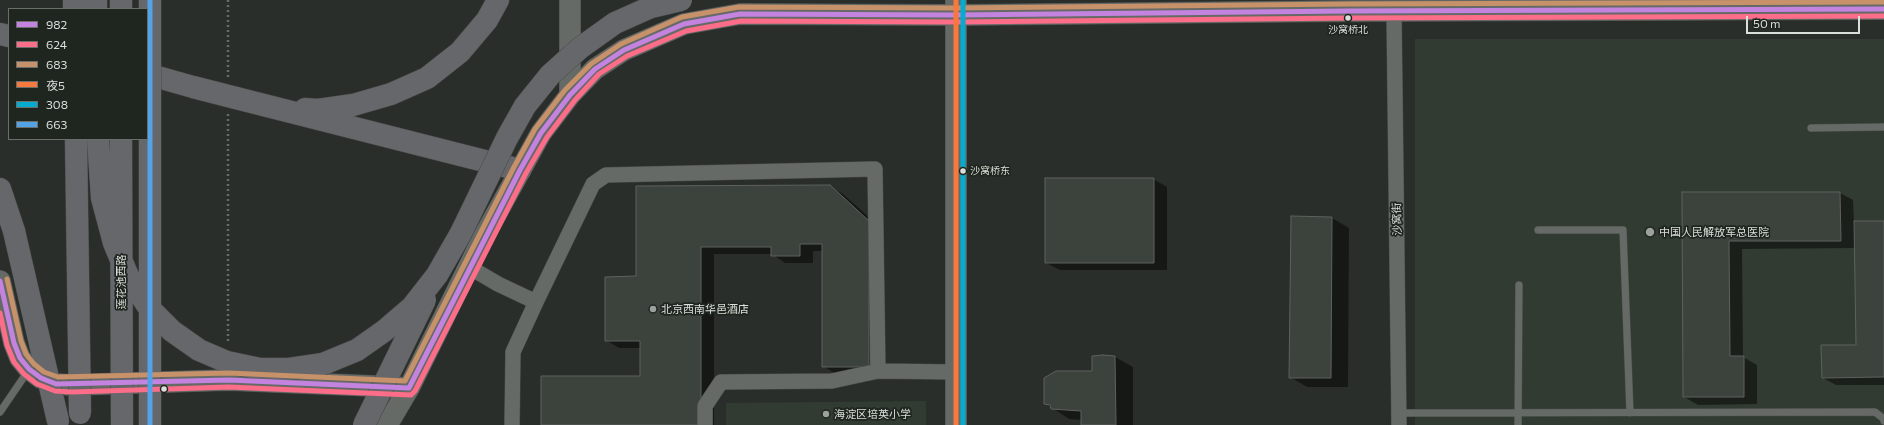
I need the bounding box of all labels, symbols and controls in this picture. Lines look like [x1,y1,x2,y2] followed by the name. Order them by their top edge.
[8,8,148,140] legend
[1748,8,1862,34] scale bar
[1343,13,1353,23] marker: 沙窝桥北
[1753,16,1781,30] text: 50 m
[46,17,67,31] text: 982
[1328,24,1368,36] place label: 沙窝桥北
[46,37,67,51] text: 624
[46,57,67,71] text: 683
[46,78,65,92] text: 夜5
[46,97,68,111] text: 308
[46,117,67,131] text: 663
[970,165,1010,177] place label: 沙窝桥东
[958,166,968,176] marker: 沙窝桥东
[1390,202,1404,236] street label: 沙窝街
[1659,225,1769,239] place label: 中国人民解放军总医院
[1644,226,1656,238] marker: 中国人民解放军总医院
[114,255,128,309] street label: 莲花池西路
[661,302,749,316] place label: 北京西南华邑酒店
[648,304,658,314] marker: 北京西南华邑酒店
[159,384,169,394] unlabelled marker
[834,407,911,421] place label: 海淀区培英小学
[821,409,831,419] marker: 海淀区培英小学

